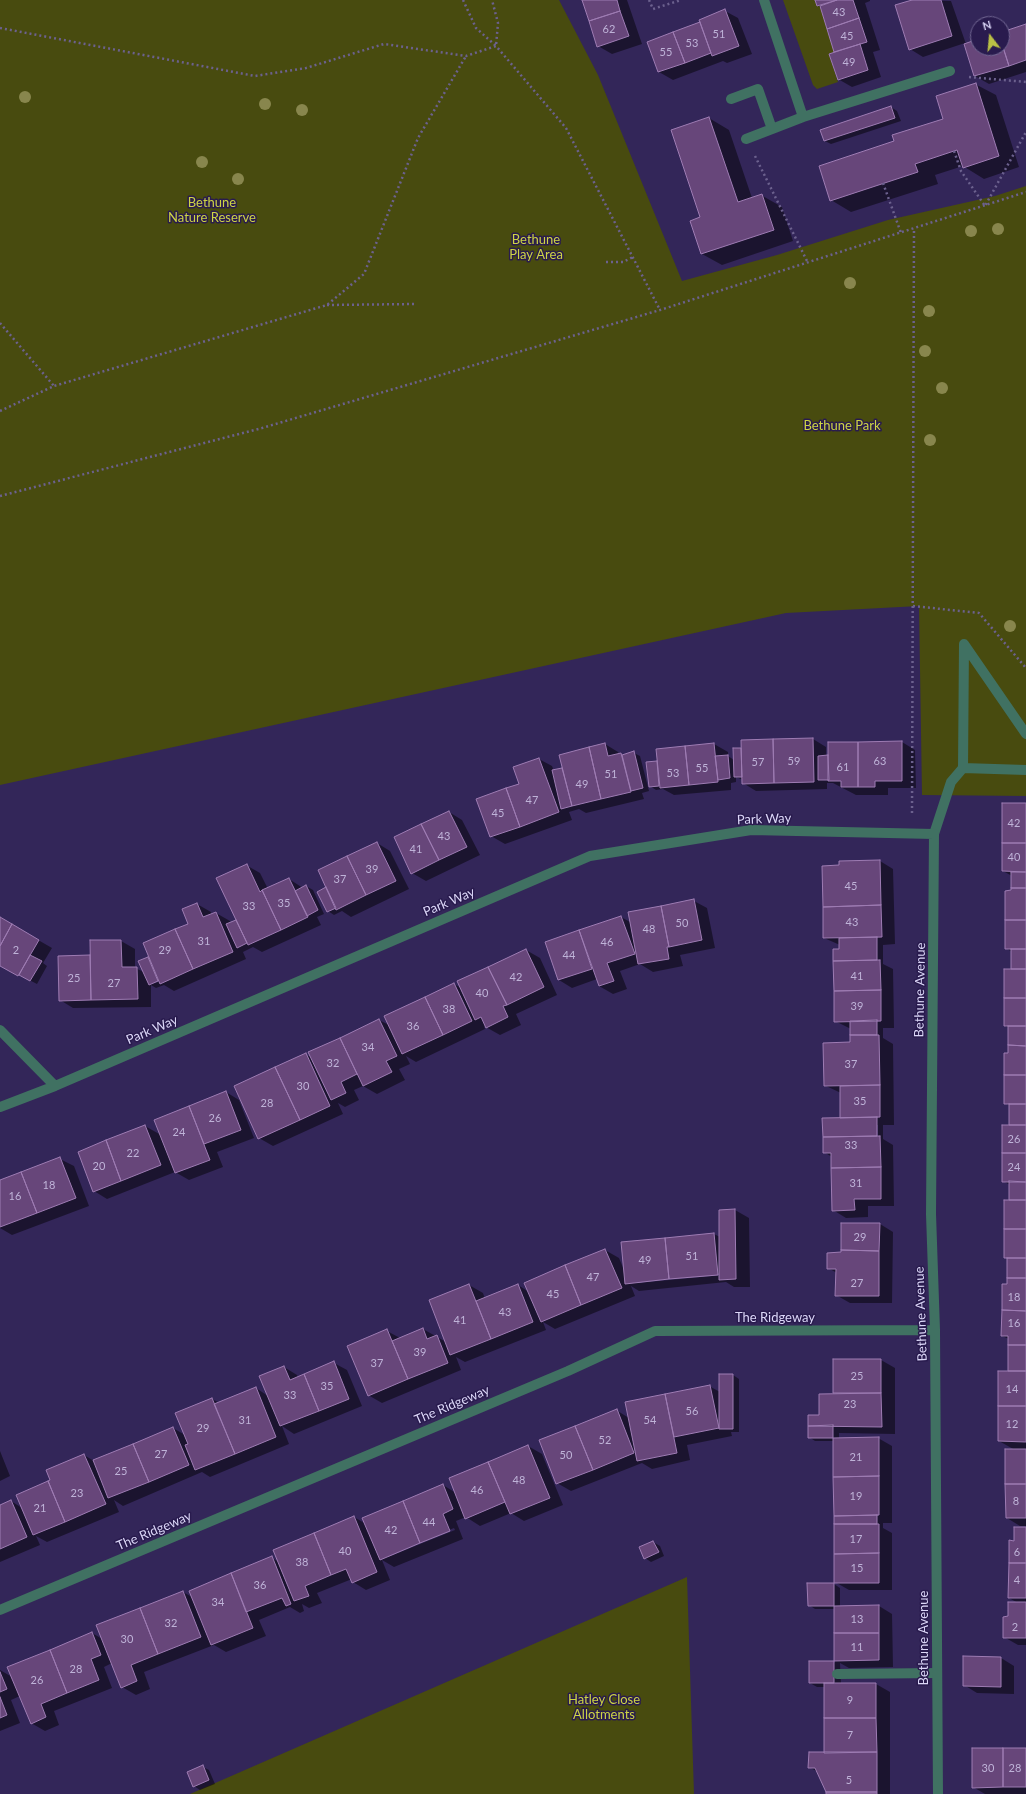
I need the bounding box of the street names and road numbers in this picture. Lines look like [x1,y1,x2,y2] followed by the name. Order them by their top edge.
[737,810,791,828] street label: Park Way
[421,884,477,920] street label: Park Way
[911,942,929,1038] street label: Bethune Avenue
[124,1012,180,1048] street label: Park Way
[912,1266,930,1362] street label: Bethune Avenue
[735,1310,815,1326] street label: The Ridgeway
[412,1382,492,1428] street label: The Ridgeway
[114,1508,194,1554] street label: The Ridgeway
[916,1591,932,1685] street label: Bethune Avenue

